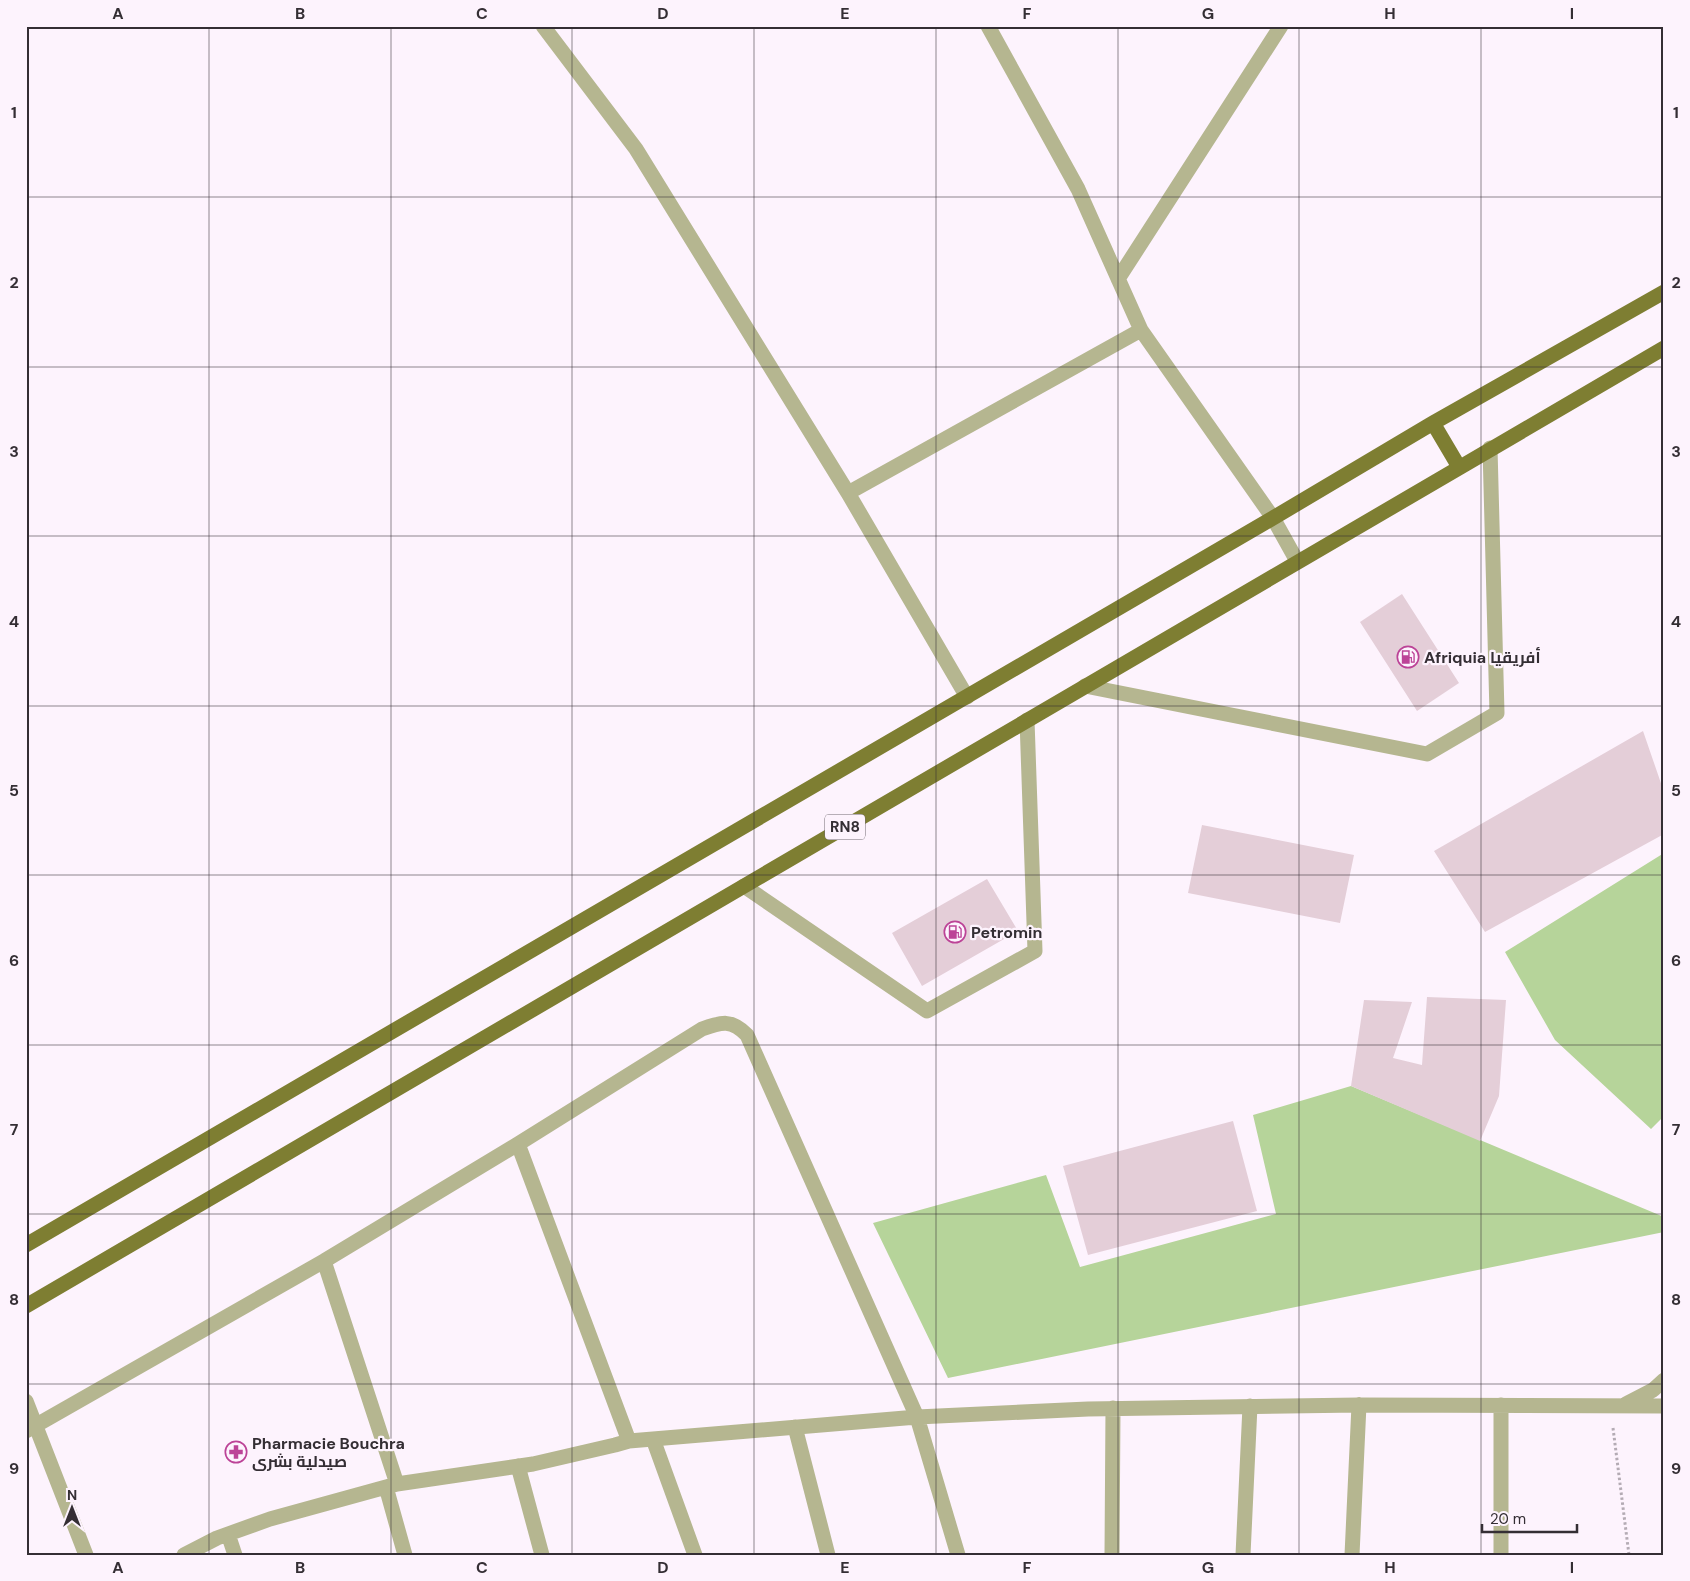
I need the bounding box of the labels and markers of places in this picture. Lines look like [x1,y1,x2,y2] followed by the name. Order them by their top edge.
[1396,645,1420,669] fuel station icon: Afriquia أفريقيا
[1424,647,1540,668] place label: Afriquia أفريقيا
[943,920,967,944] fuel station icon: Petromin
[971,922,1042,943] place label: Petromin
[252,1433,405,1472] place label: Pharmacie Bouchra صيدلية بشرى
[224,1440,248,1464] pharmacy icon: Pharmacie Bouchra صيدلية بشرى

